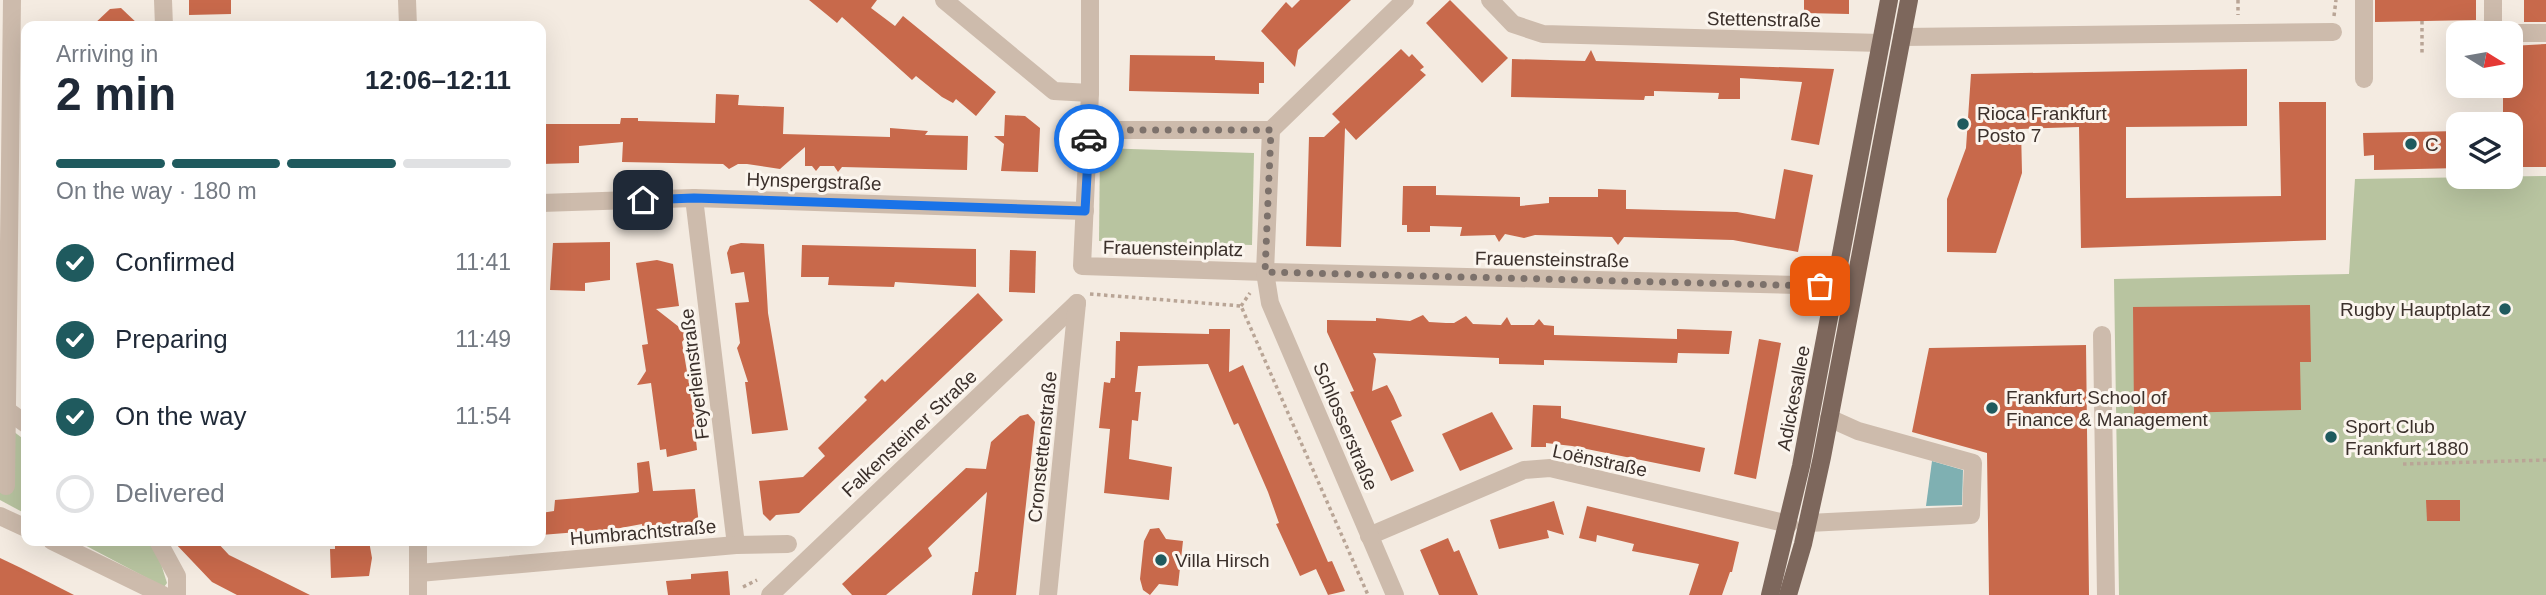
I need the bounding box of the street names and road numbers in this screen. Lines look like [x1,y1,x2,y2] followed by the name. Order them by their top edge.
[1707,8,1821,31] street label: Stettenstraße
[746,169,882,194] street label: Hynspergstraße
[1103,237,1243,260] street label: Frauensteinplatz
[1475,248,1629,271] street label: Frauensteinstraße
[676,307,713,441] street label: Feyerleinstraße
[1773,344,1814,452] street label: Adickesallee
[1309,359,1382,493] street label: Schlosserstraße
[838,366,981,501] street label: Falkensteiner Straße
[1024,370,1061,524] street label: Cronstettenstraße
[1551,440,1649,481] street label: Loënstraße
[569,516,717,549] street label: Humbrachtstraße

